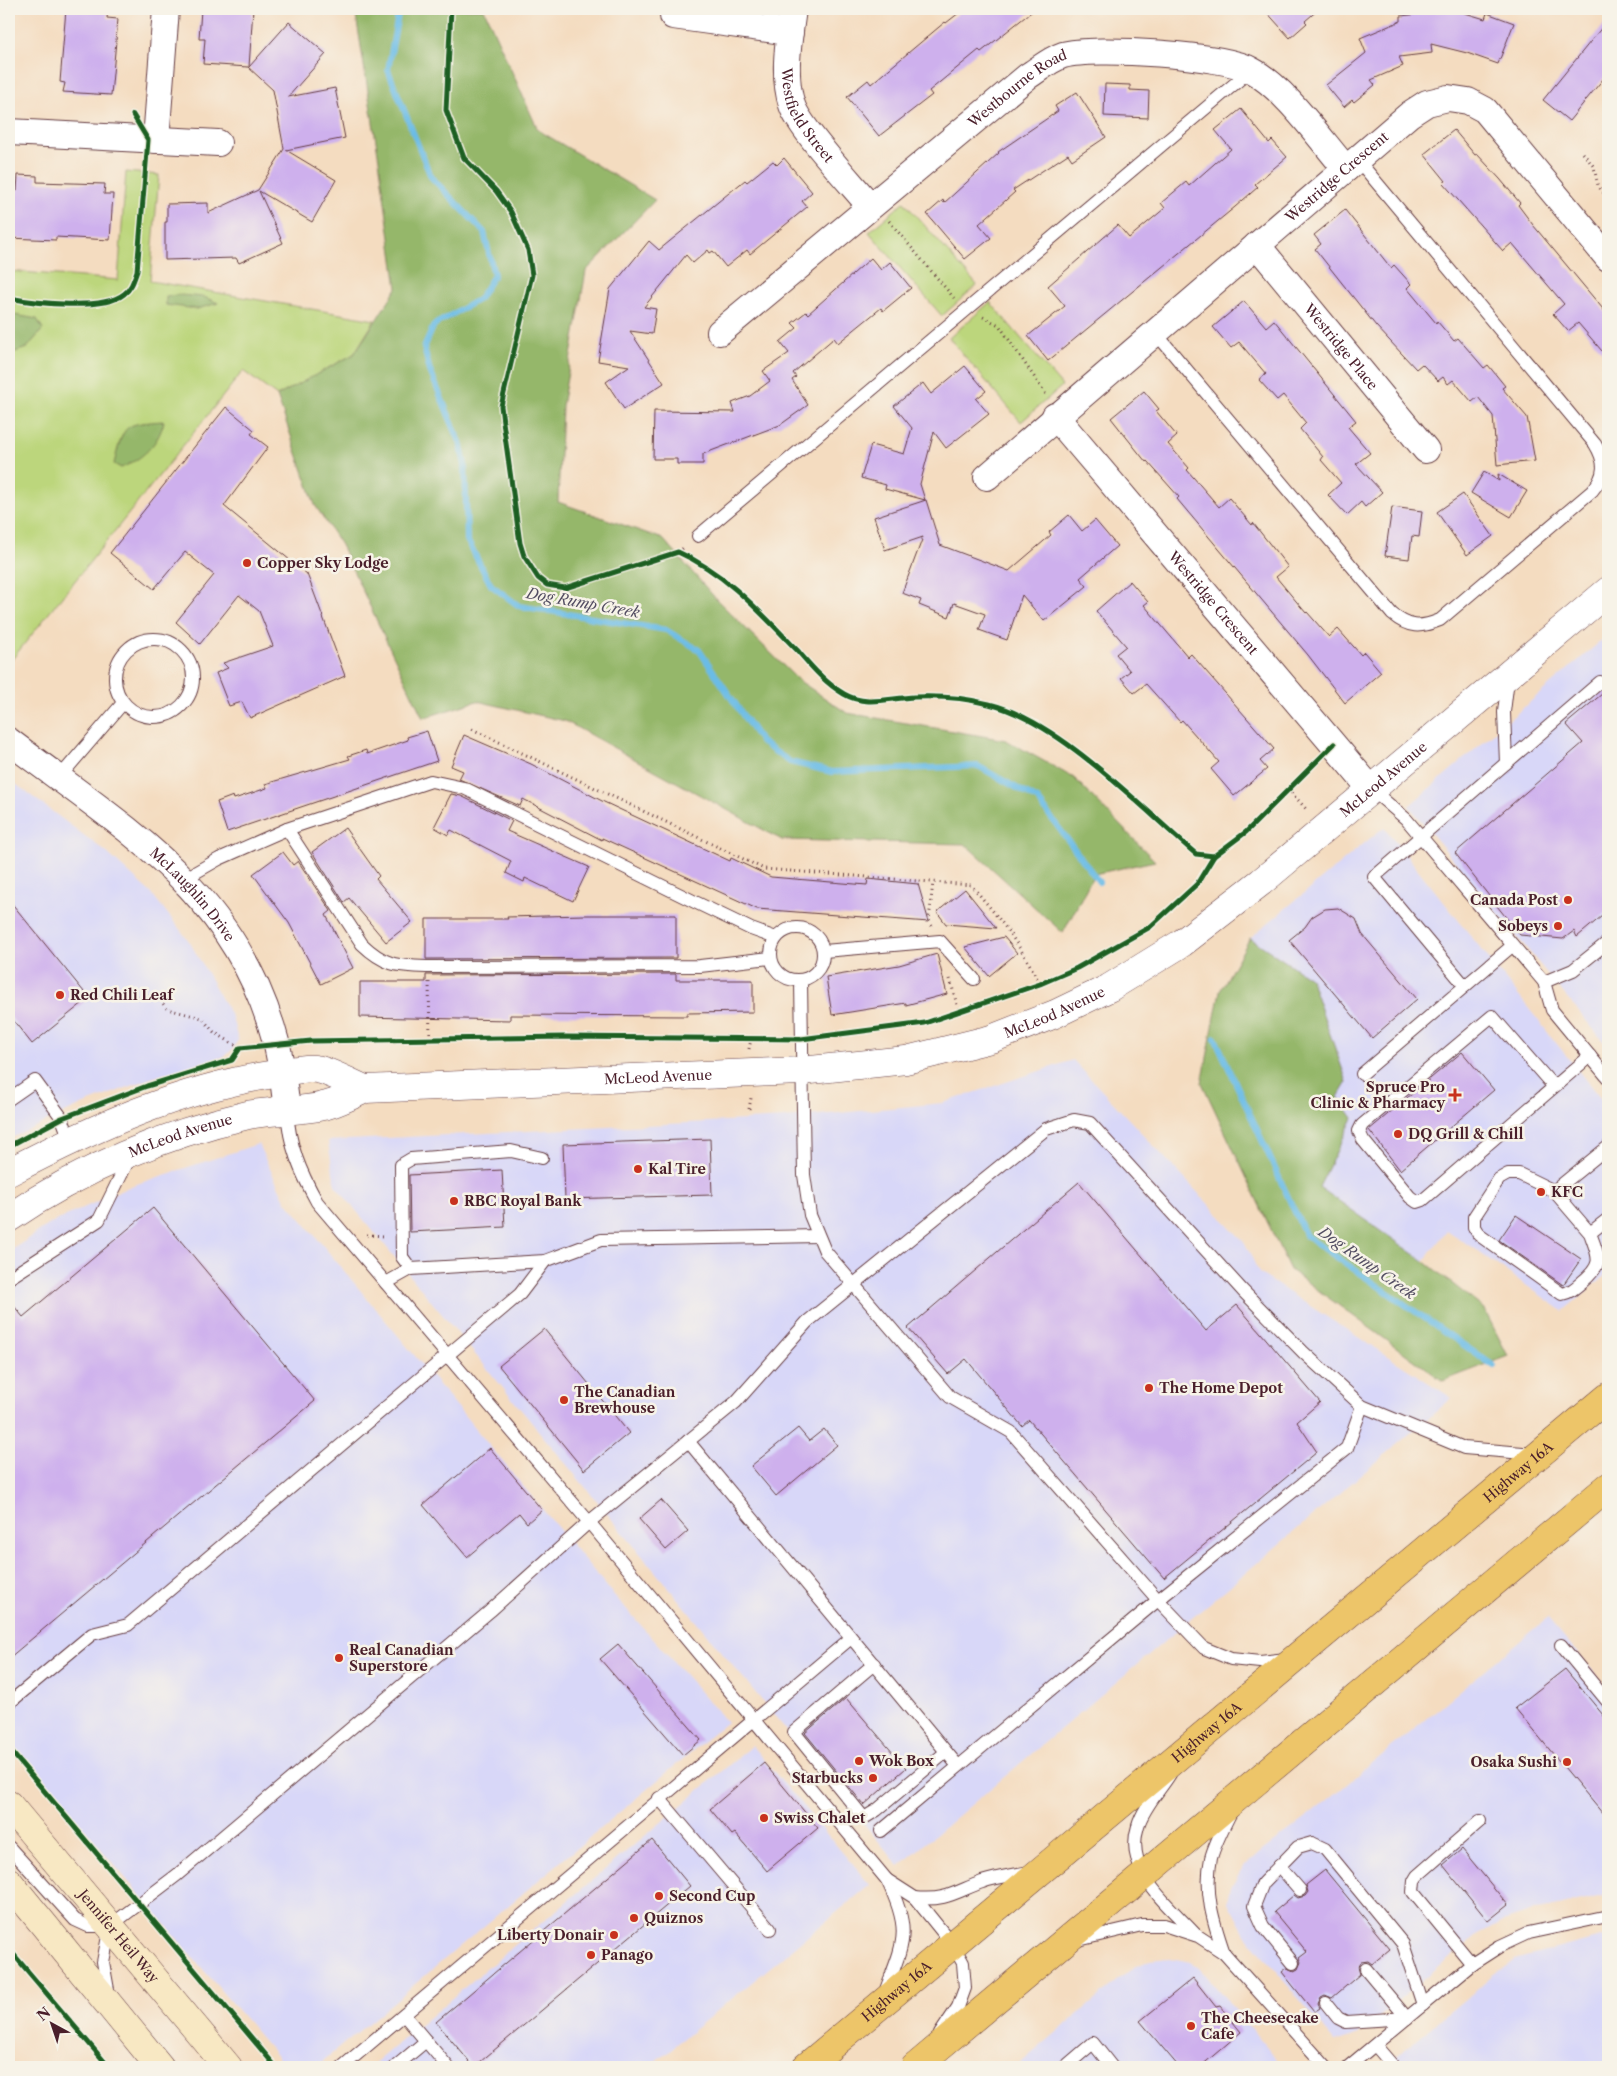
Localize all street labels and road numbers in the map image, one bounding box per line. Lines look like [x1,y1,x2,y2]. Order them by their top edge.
street label: Westbourne Road [964,45,1070,132]
street label: Westfield Street [778,66,838,166]
street label: Westridge Crescent [1281,128,1392,227]
street label: Westridge Place [1299,299,1382,394]
street label: Westridge Crescent [1164,547,1262,658]
street label: McLeod Avenue [1336,738,1431,821]
street label: McLaughlin Drive [146,844,239,945]
street label: McLeod Avenue [1001,982,1108,1042]
street label: McLeod Avenue [604,1066,713,1088]
street label: McLeod Avenue [126,1110,234,1161]
street label: Highway 16A [1479,1437,1557,1506]
street label: Highway 16A [1168,1698,1246,1767]
street label: Jennifer Heil Way [73,1884,163,1987]
street label: Highway 16A [858,1957,936,2026]

